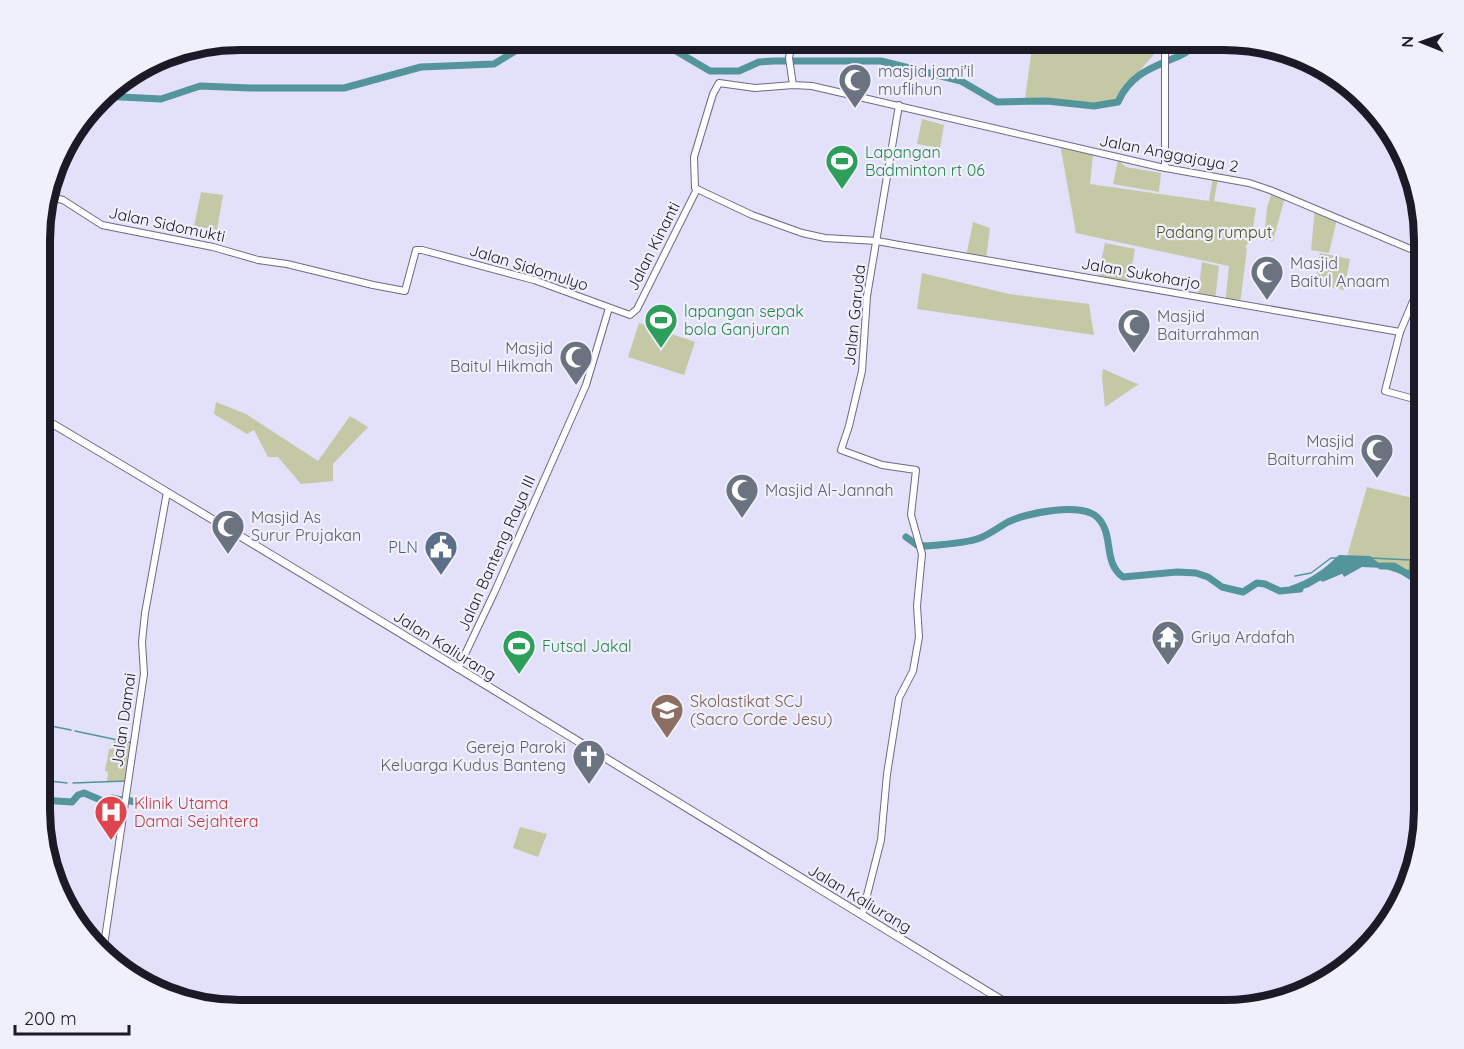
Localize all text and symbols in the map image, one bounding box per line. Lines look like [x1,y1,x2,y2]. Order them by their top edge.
north arrow [1392,12,1452,72]
text: N [1397,36,1417,48]
place label: masjid jami'il muflihun [878,61,974,99]
mosque icon: masjid jami'il muflihun [837,62,873,109]
street label: Jalan Anggajaya 2 [1098,130,1240,176]
place label: Lapangan Badminton rt 06 [865,142,985,180]
sports icon: Lapangan Badminton rt 06 [824,143,860,190]
street label: Jalan Kinanti [622,198,684,294]
street label: Jalan Sidomukti [107,202,227,246]
park label: Padang rumput [1156,222,1272,242]
street label: Jalan Sidomulyo [467,239,591,295]
street label: Jalan Sukoharjo [1080,253,1202,293]
place label: Masjid Baitul Anaam [1290,253,1390,291]
mosque icon: Masjid Baitul Anaam [1249,254,1285,301]
street label: Jalan Garuda [839,263,869,367]
place label: lapangan sepak bola Ganjuran [684,301,804,339]
sports icon: lapangan sepak bola Ganjuran [643,302,679,349]
place label: Masjid Baiturrahman [1157,306,1260,344]
mosque icon: Masjid Baiturrahman [1116,307,1152,354]
place label: Masjid Baitul Hikmah [450,338,553,376]
mosque icon: Masjid Baitul Hikmah [558,339,594,386]
place label: Masjid Baiturrahim [1267,431,1354,469]
mosque icon: Masjid Baiturrahim [1359,432,1395,479]
street label: Jalan Banteng Raya III [453,472,539,634]
mosque icon: Masjid Al-Jannah [724,472,760,519]
place label: Masjid Al-Jannah [765,480,894,500]
place label: Masjid As Surur Prujakan [251,507,361,545]
mosque icon: Masjid As Surur Prujakan [210,508,246,555]
public building icon: PLN [423,529,459,576]
place label: PLN [388,537,418,557]
street label: Jalan Kaliurang [390,605,500,685]
temple icon: Griya Ardafah [1150,619,1186,666]
place label: Griya Ardafah [1191,627,1295,647]
sports icon: Futsal Jakal [501,628,537,675]
place label: Futsal Jakal [542,636,632,656]
street label: Jalan Damai [107,672,139,768]
place label: Skolastikat SCJ (Sacro Corde Jesu) [690,691,833,729]
school or university icon: Skolastikat SCJ (Sacro Corde Jesu) [649,692,685,739]
place label: Gereja Paroki Keluarga Kudus Banteng [381,737,566,775]
church icon: Gereja Paroki Keluarga Kudus Banteng [571,738,607,785]
place label: Klinik Utama Damai Sejahtera [134,793,258,831]
hospital icon: Klinik Utama Damai Sejahtera [93,794,129,841]
street label: Jalan Kaliurang [805,859,915,937]
scale bar [15,998,129,1036]
text: 200 m [24,1007,77,1030]

